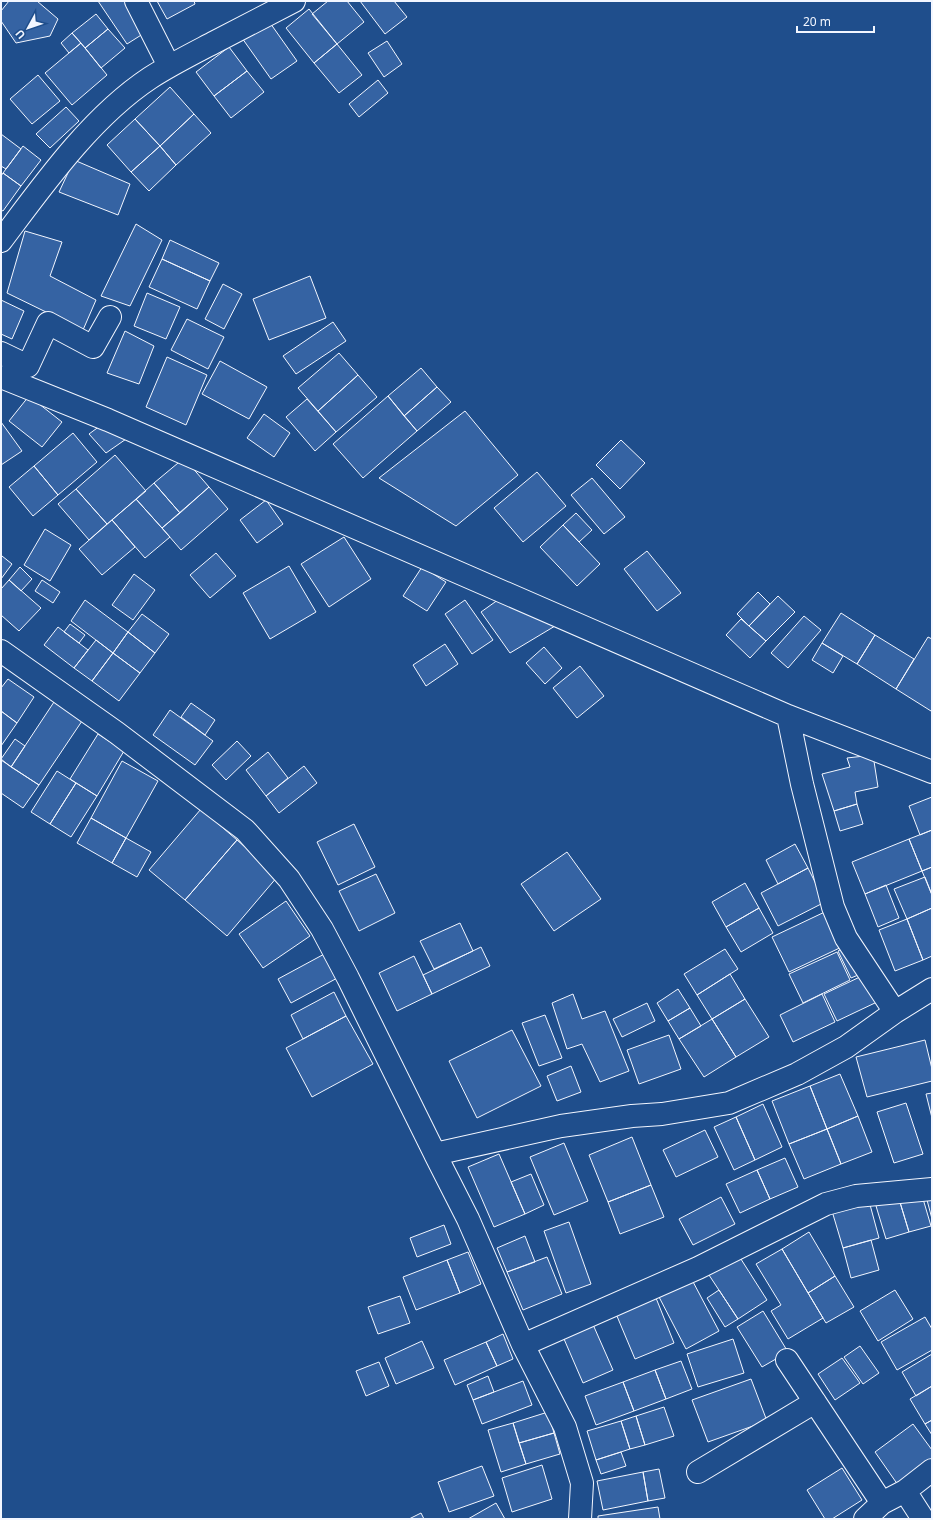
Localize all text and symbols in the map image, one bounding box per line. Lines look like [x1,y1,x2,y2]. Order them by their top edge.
north arrow [8,8,48,48]
scale bar [797,8,874,34]
text: 20 m [803,13,831,30]
text: U [12,27,28,43]

